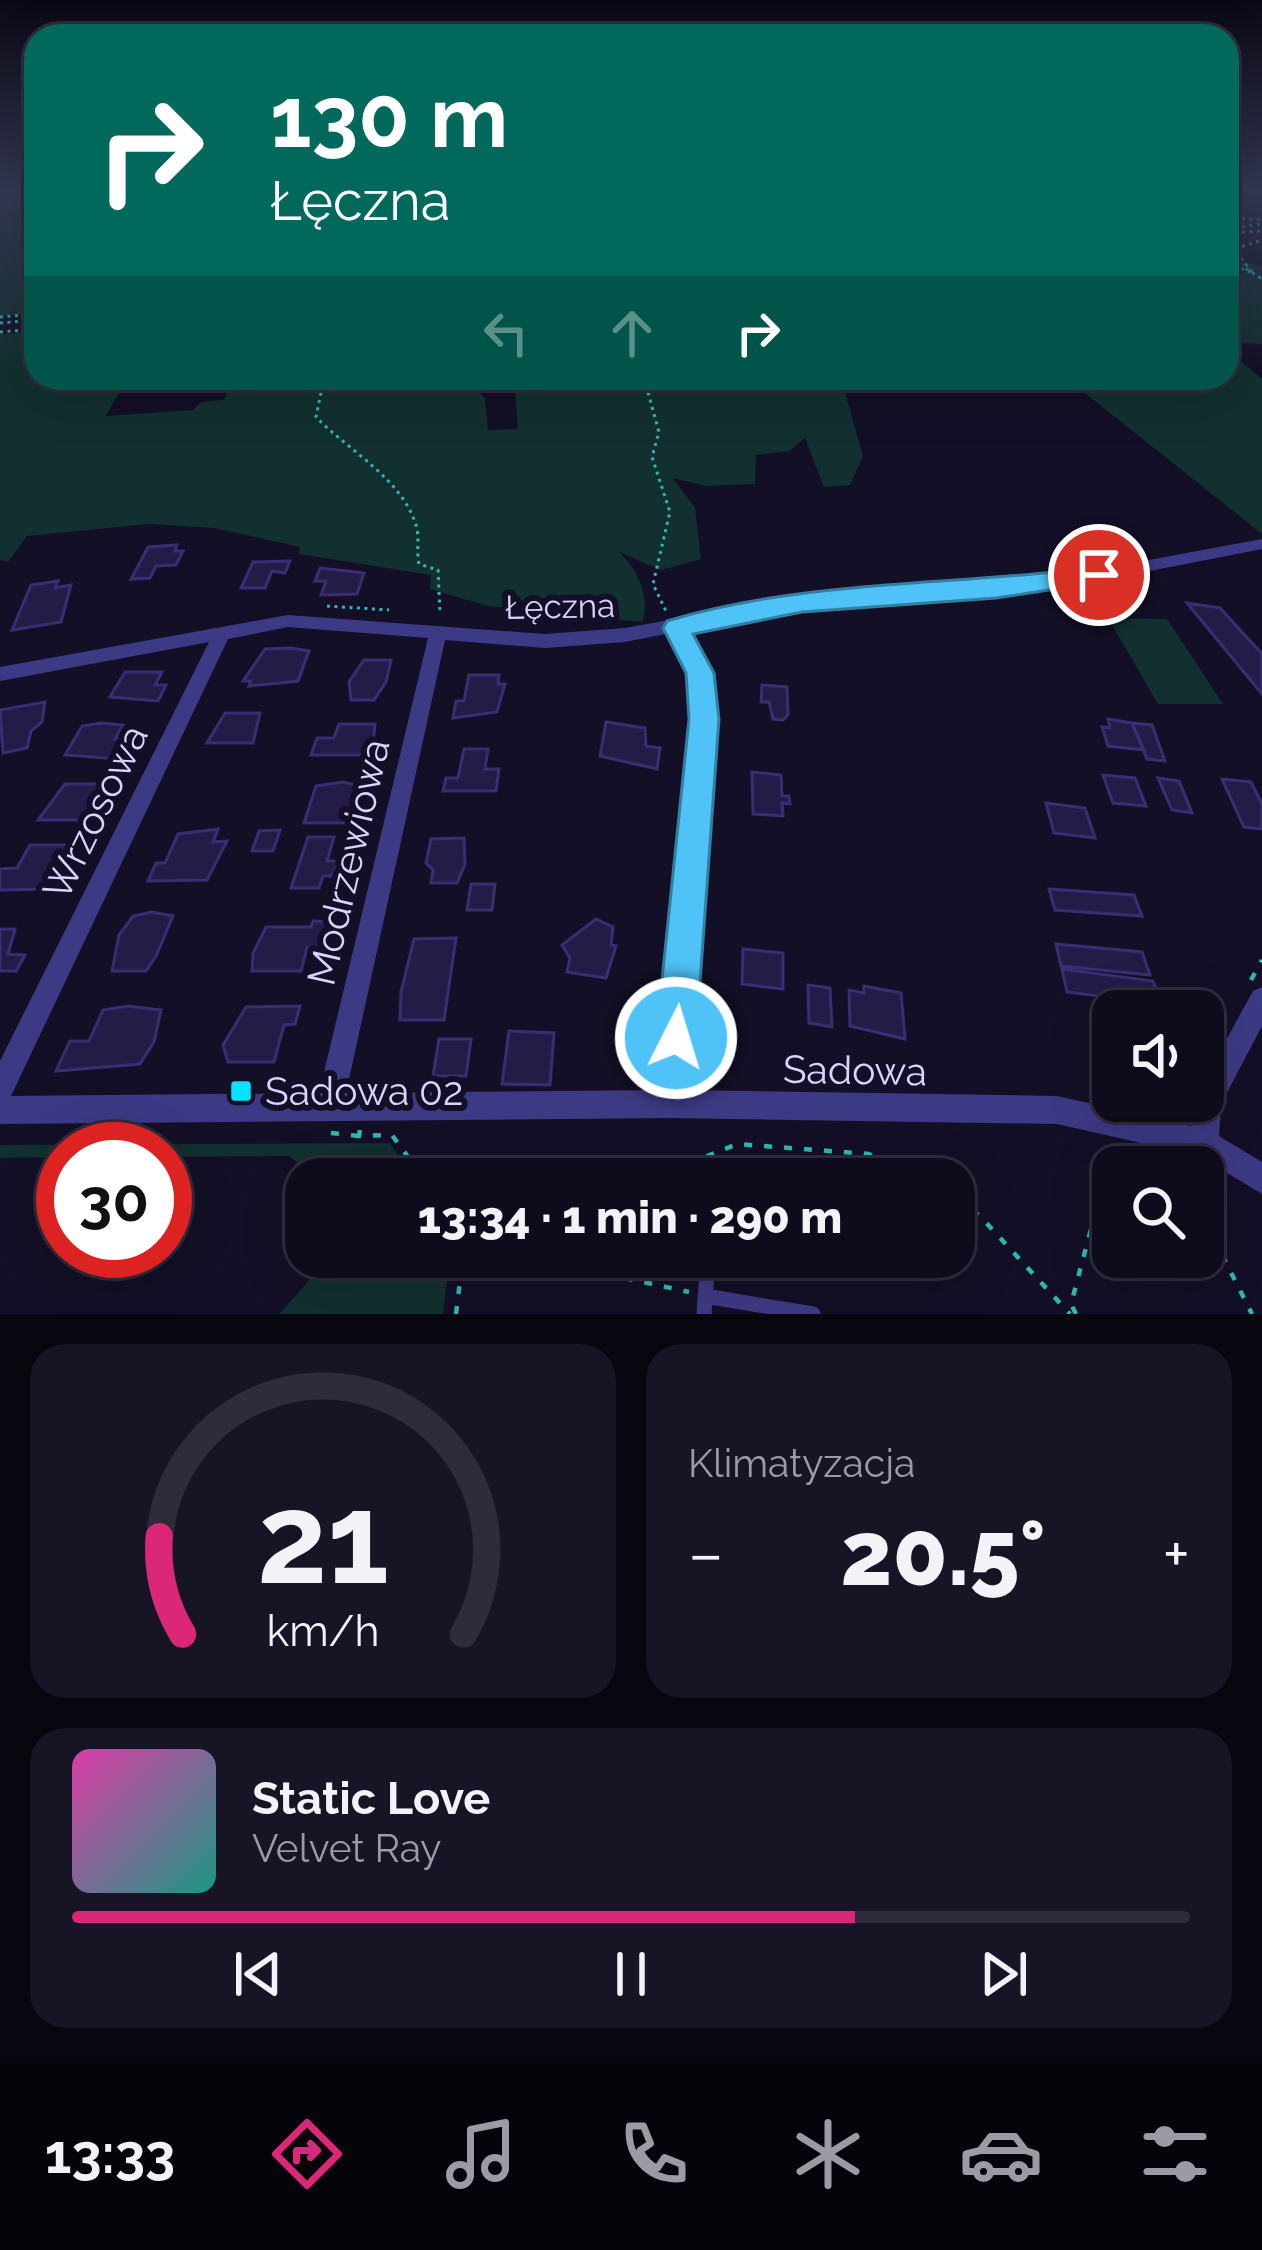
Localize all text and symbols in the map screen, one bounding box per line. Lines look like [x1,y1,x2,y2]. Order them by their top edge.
text: 130 m [270,68,508,167]
icon: right [72,72,228,228]
text: Łęczna [270,169,450,233]
icon: left [473,300,539,366]
icon: ahead [599,300,665,366]
icon: right [725,300,791,366]
pin [1048,524,1150,626]
icon: arrive [1066,542,1132,608]
street label: Łęczna [505,586,615,627]
street label: Wrzosowa [33,717,157,907]
street label: Modrzewiowa [297,734,399,990]
position arrow [613,975,739,1101]
map controls [1092,990,1224,1278]
button: sound [1092,990,1224,1122]
street label: Sadowa [783,1046,927,1094]
place label: Sadowa 02 [265,1068,463,1114]
marker: Sadowa 02 [228,1078,254,1104]
speed limit sign: 30 [36,1122,192,1278]
button: search [1092,1146,1224,1278]
text: 13:34 · 1 min · 290 m [418,1191,842,1244]
text: Klimatyzacja [688,1440,915,1486]
text: 21 [257,1466,389,1612]
text: 20.5° [840,1500,1046,1606]
text: − [688,1515,724,1592]
text: + [1163,1515,1190,1592]
text: km/h [266,1606,380,1656]
text: Static Love [252,1772,490,1825]
text: Velvet Ray [252,1825,441,1871]
icon: previous [225,1941,291,2007]
icon: pause [598,1941,664,2007]
icon: next [971,1941,1037,2007]
icon: directions [265,2112,349,2196]
icon: music [439,2112,523,2196]
icon: phone [612,2112,696,2196]
icon: climate [786,2112,870,2196]
icon: car [959,2112,1043,2196]
icon: filters [1133,2112,1217,2196]
text: 13:33 [45,2122,175,2186]

